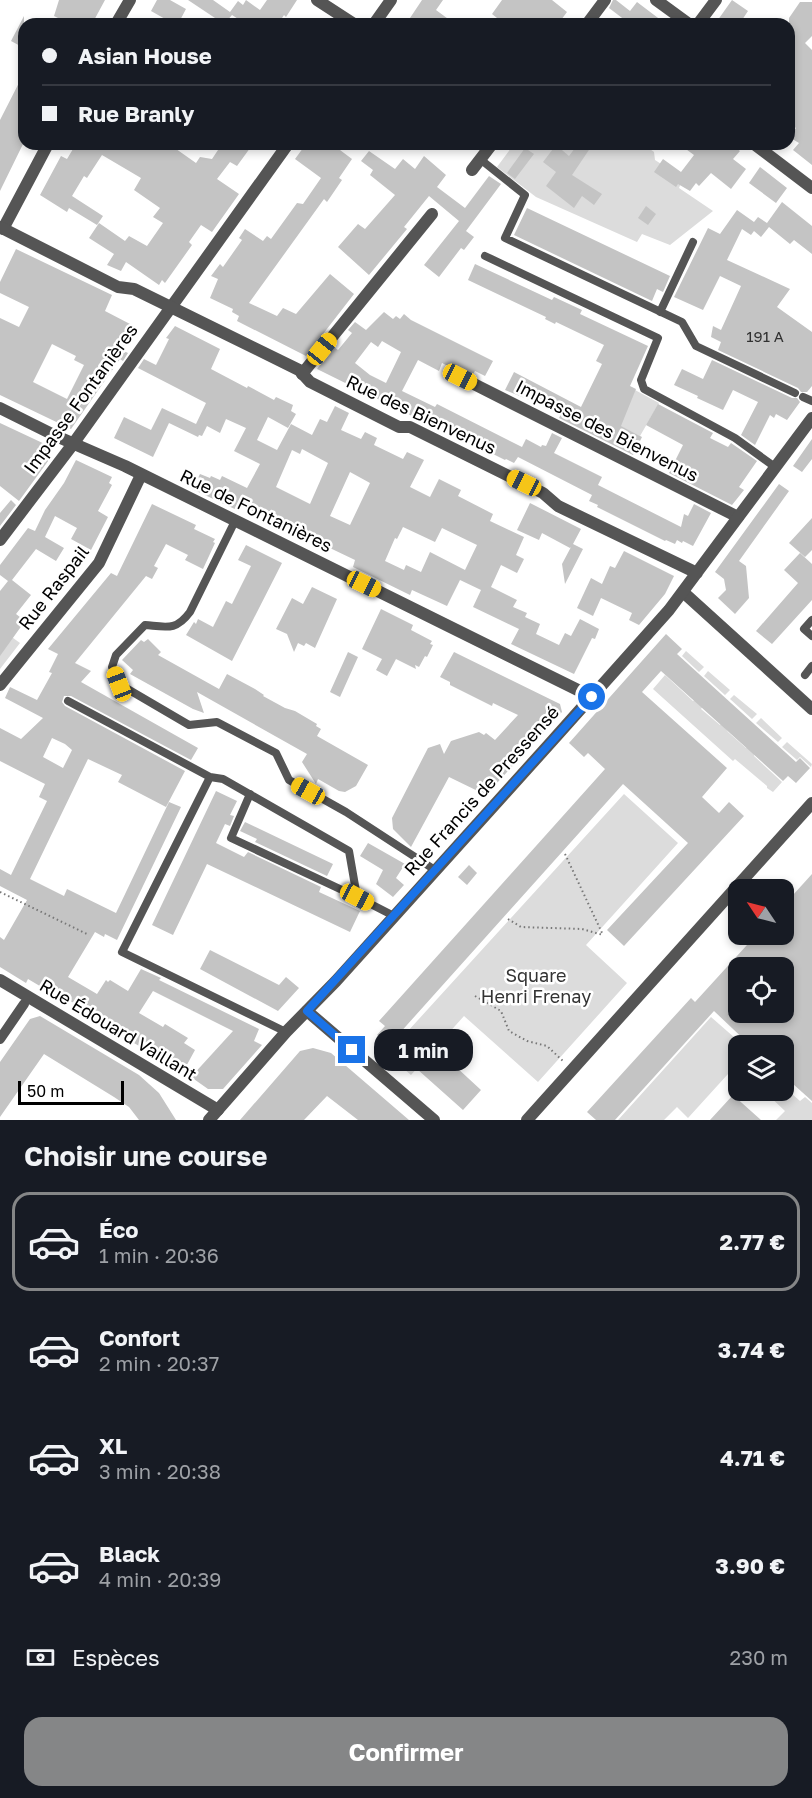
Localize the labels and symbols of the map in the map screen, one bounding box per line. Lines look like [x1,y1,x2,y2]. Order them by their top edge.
street label: Impasse Fontanières [19,319,142,478]
house number: 191 A [746,327,784,345]
car [304,329,340,369]
car [440,361,480,393]
street label: Rue des Bienvenus [343,370,500,458]
street label: Impasse des Bienvenus [512,374,702,486]
street label: Rue de Fontanières [177,464,336,556]
car [504,467,544,499]
street label: Rue Raspail [13,541,93,634]
car [344,568,384,600]
car [104,664,134,704]
route start [578,683,605,710]
street label: Rue Francis de Pressensé [399,701,563,880]
car [288,774,328,808]
north arrow [728,879,794,945]
car [337,881,377,913]
park label: Square Henri Frenay [481,964,591,1007]
street label: Rue Édouard Vaillant [36,973,201,1085]
callout: 1 min [373,1029,472,1071]
route end [338,1036,365,1063]
scale bar [18,1078,124,1106]

